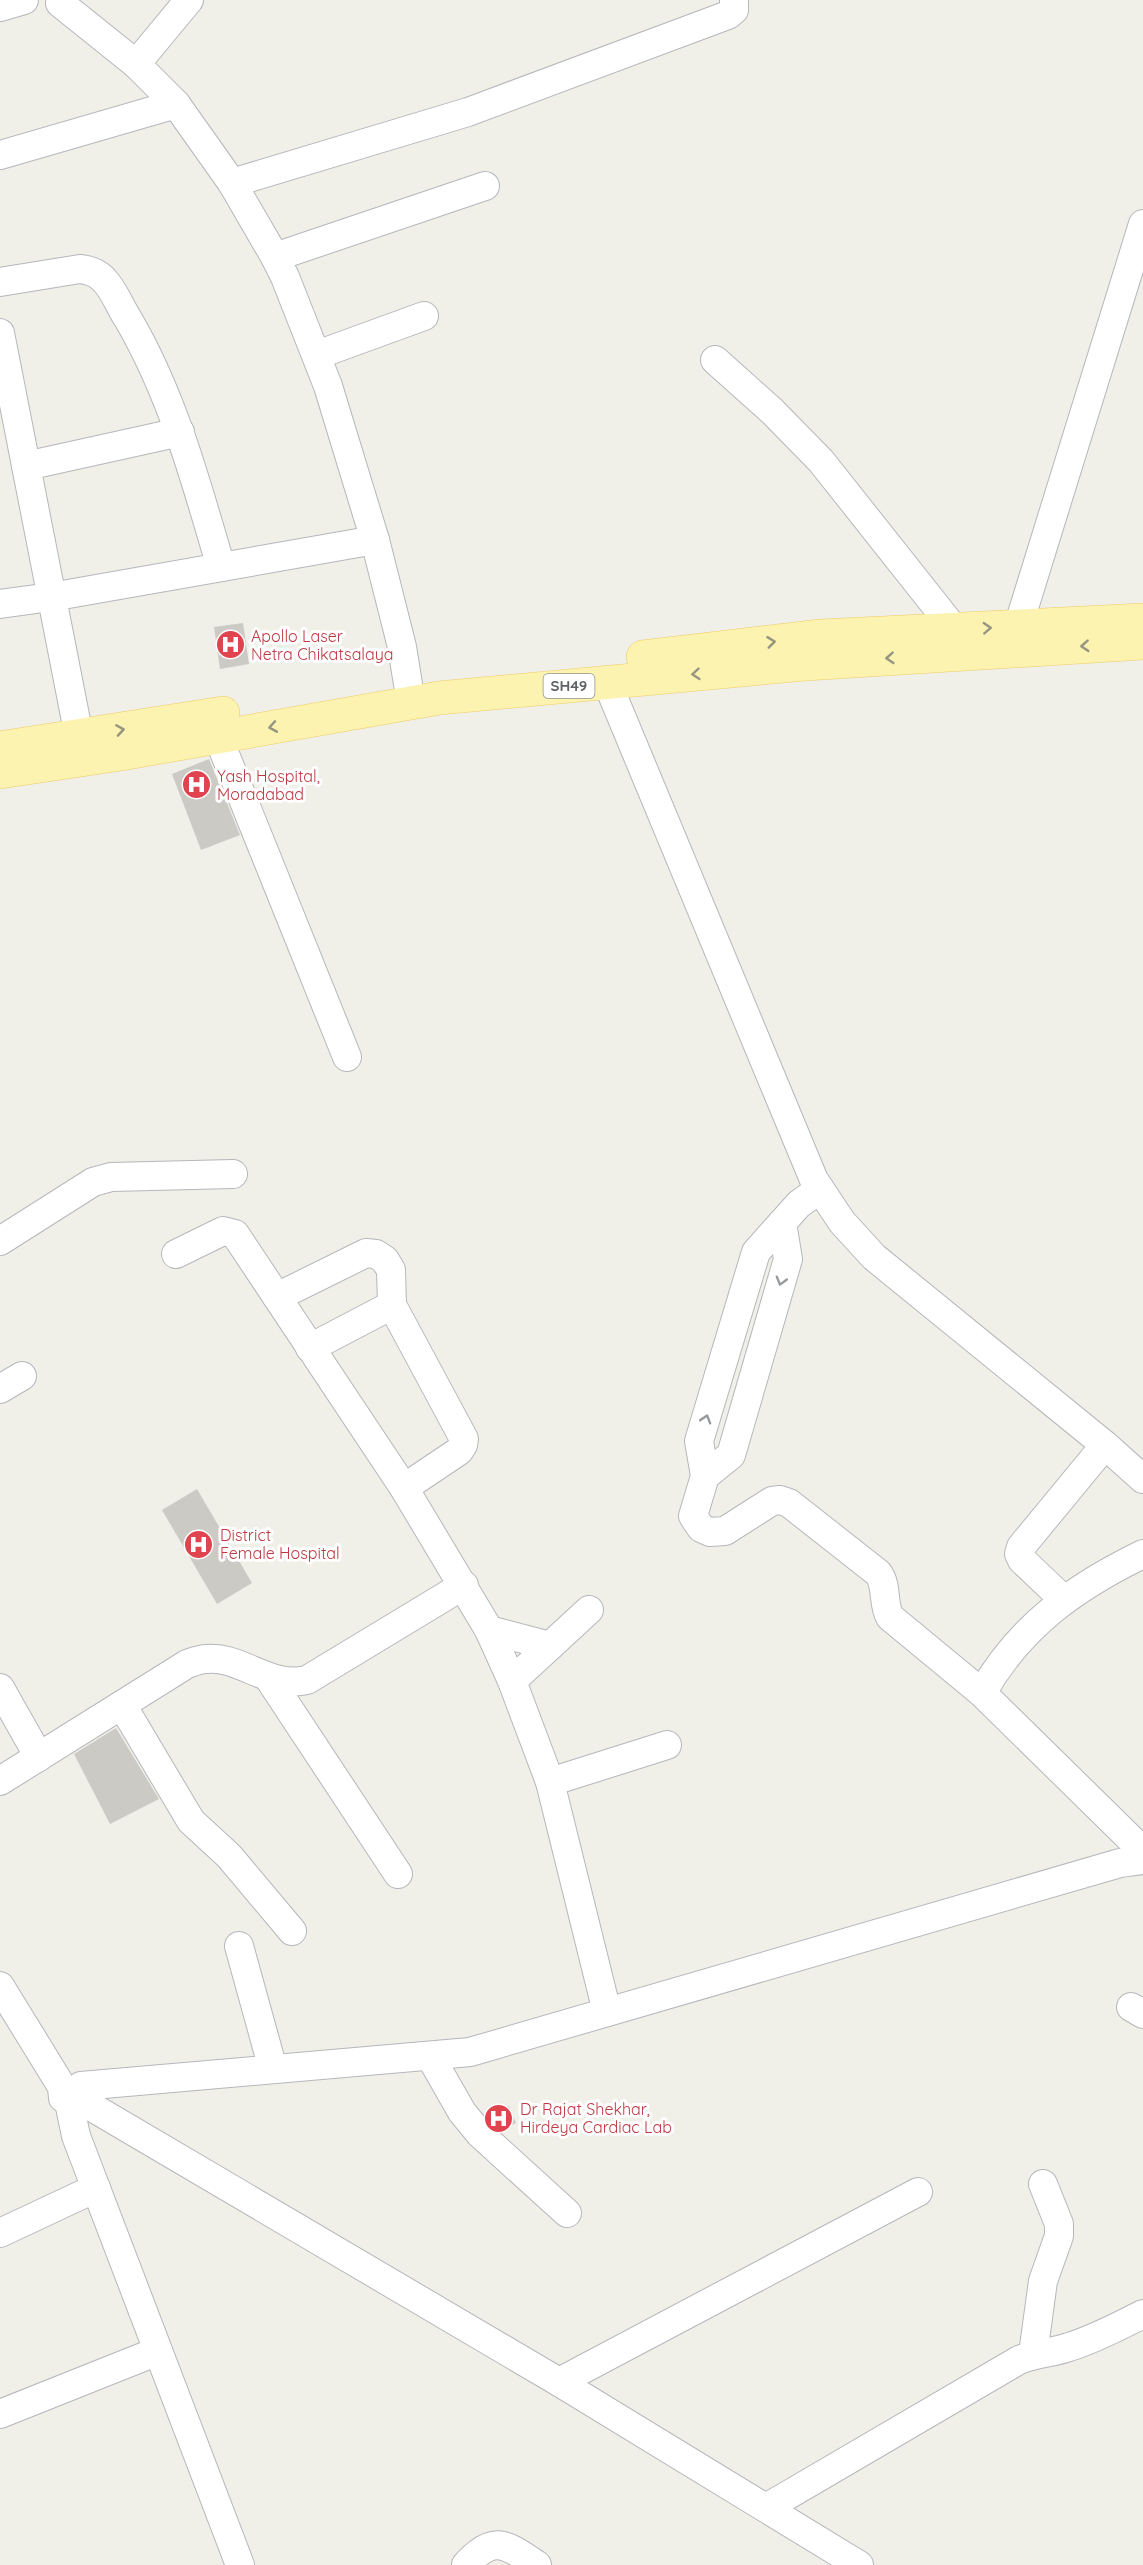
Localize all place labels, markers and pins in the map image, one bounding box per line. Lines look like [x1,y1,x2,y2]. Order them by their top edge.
place label: Apollo Laser Netra Chikatsalaya [251,626,394,664]
hospital icon: Apollo Laser Netra Chikatsalaya [214,629,246,661]
place label: Yash Hospital, Moradabad [217,766,320,804]
hospital icon: Yash Hospital, Moradabad [180,769,212,801]
place label: District Female Hospital [220,1525,340,1563]
hospital icon: District Female Hospital [183,1528,215,1560]
place label: Dr Rajat Shekhar, Hirdeya Cardiac Lab [520,2099,672,2137]
hospital icon: Dr Rajat Shekhar, Hirdeya Cardiac Lab [483,2102,515,2134]

